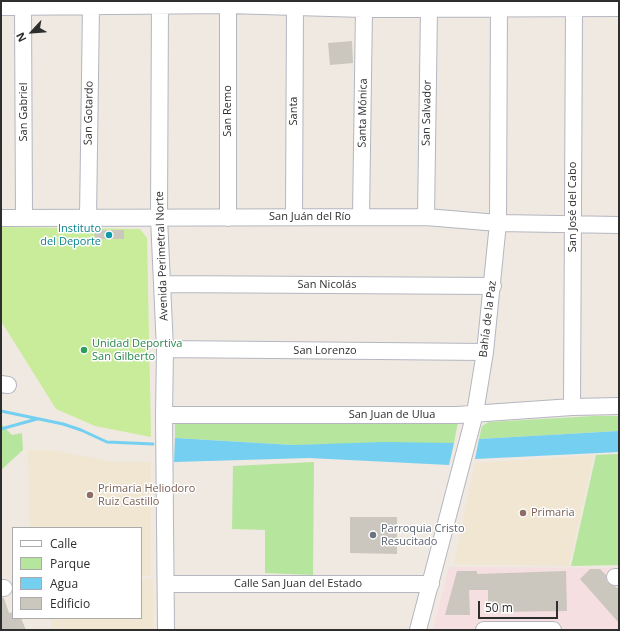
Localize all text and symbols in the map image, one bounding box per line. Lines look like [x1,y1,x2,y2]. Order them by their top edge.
north arrow [12,12,52,52]
text: N [12,30,29,45]
street label: Santa Mónica [356,78,370,148]
street label: San Salvador [420,80,434,146]
street label: San Gotardo [82,81,96,145]
street label: San Gabriel [17,83,31,141]
street label: San Remo [221,85,235,137]
street label: Santa [287,97,301,125]
street label: San José del Cabo [566,162,580,252]
street label: Avenida Perimetral Norte [153,191,171,321]
street label: San Juán del Río [269,210,351,224]
place label: Instituto del Deporte [40,222,101,248]
marker: Instituto del Deporte [104,230,114,240]
street label: San Nicolás [298,278,356,292]
street label: Bahía de la Paz [477,280,499,358]
place label: Unidad Deportiva San Gilberto [92,337,182,363]
street label: San Lorenzo [293,344,357,358]
marker: Unidad Deportiva San Gilberto [79,345,89,355]
street label: San Juan de Ulua [349,408,435,422]
place label: Primaria Heliodoro Ruiz Castillo [98,482,195,508]
marker: Primaria Heliodoro Ruiz Castillo [85,490,95,500]
place label: Primaria [531,506,575,520]
marker: Primaria [518,508,528,518]
place label: Parroquia Cristo Resucitado [381,522,465,548]
legend [12,527,142,619]
marker: Parroquia Cristo Resucitado [368,530,378,540]
text: Calle [50,535,77,552]
text: Parque [50,555,90,572]
text: Agua [50,575,78,592]
street label: Calle San Juan del Estado [234,577,362,591]
scale bar [480,593,560,619]
text: Edificio [50,595,90,612]
text: 50 m [485,599,513,616]

